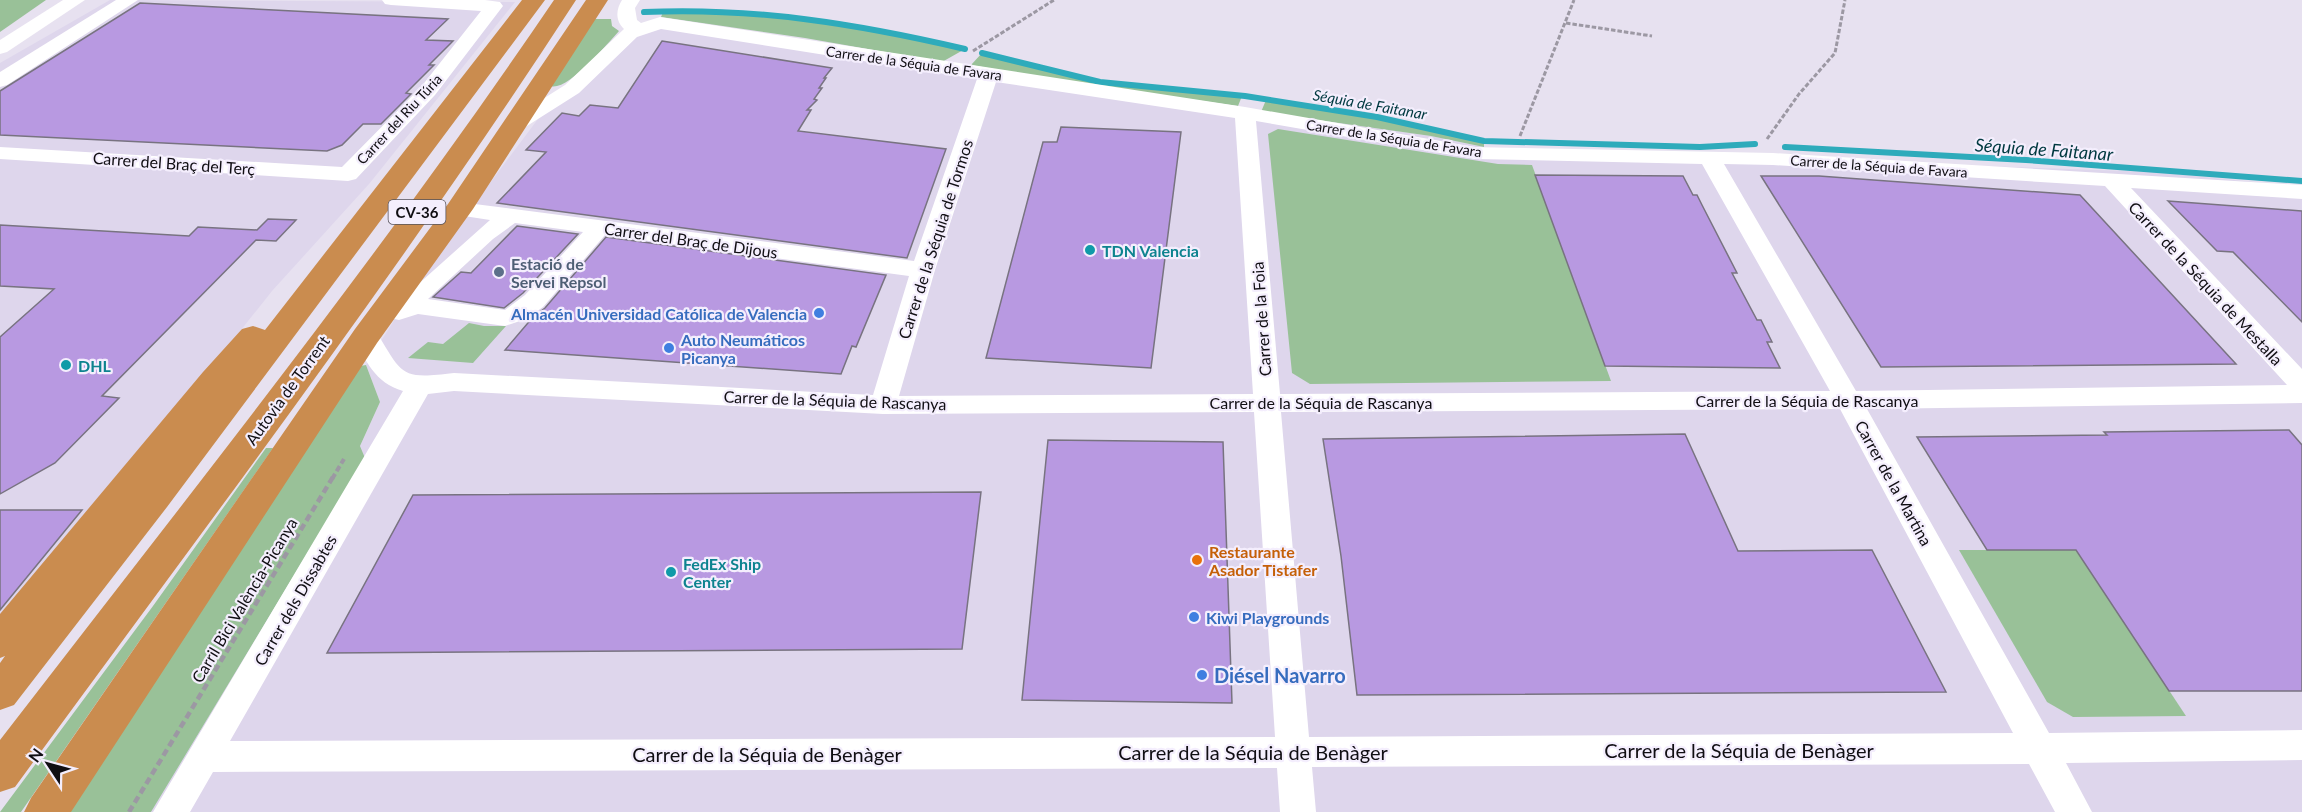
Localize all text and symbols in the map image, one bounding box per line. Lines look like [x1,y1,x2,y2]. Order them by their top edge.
street label: Carrer de la Séquia de Favara [825,42,1003,84]
street label: Carrer del Riu Túria [353,70,445,168]
water label: Séquia de Faitanar [1312,85,1429,123]
street label: Carrer de la Séquia de Favara [1305,116,1483,160]
water label: Séquia de Faitanar [1974,133,2115,165]
street label: Carrer de la Séquia de Tormos [894,137,976,341]
street label: Carrer del Braç del Terç [92,148,256,178]
street label: Carrer de la Séquia de Favara [1790,151,1968,181]
street label: Carrer de la Séquia de Mestalla [2125,197,2287,369]
road number: CV-36 [388,200,446,224]
street label: Carrer del Braç de Dijous [603,218,779,262]
place label: TDN Valencia [1102,241,1199,260]
marker: TDN Valencia [1083,243,1097,257]
place label: Estació de Servei Repsol [511,254,607,291]
street label: Carrer de la Foia [1248,261,1274,377]
marker: Estació de Servei Repsol [492,265,506,279]
place label: Almacén Universidad Católica de Valencia [510,304,807,323]
marker: Almacén Universidad Católica de Valencia [812,306,826,320]
place label: Auto Neumáticos Picanya [680,330,805,367]
street label: Autovia de Torrent [241,332,333,448]
marker: Auto Neumáticos Picanya [662,341,676,355]
place label: DHL [78,356,111,375]
marker: DHL [59,358,73,372]
street label: Carrer de la Séquia de Rascanya [723,387,947,413]
street label: Carrer de la Séquia de Rascanya [1696,391,1918,410]
street label: Carrer de la Séquia de Rascanya [1210,393,1432,412]
street label: Carrer de la Martina [1852,417,1936,549]
street label: Carril Bici València-Picanya [187,514,301,686]
street label: Carrer dels Dissabtes [250,531,340,669]
place label: Restaurante Asador Tistafer [1208,542,1317,579]
marker: Restaurante Asador Tistafer [1190,553,1204,567]
place label: FedEx Ship Center [683,554,761,591]
marker: FedEx Ship Center [664,565,678,579]
place label: Kiwi Playgrounds [1206,608,1329,627]
marker: Kiwi Playgrounds [1187,610,1201,624]
place label: Diésel Navarro [1214,663,1346,687]
marker: Diésel Navarro [1195,668,1209,682]
north arrow [18,734,78,794]
street label: Carrer de la Séquia de Benàger [1604,738,1875,762]
street label: Carrer de la Séquia de Benàger [1118,740,1389,764]
street label: Carrer de la Séquia de Benàger [632,742,903,766]
text: N [24,744,47,765]

